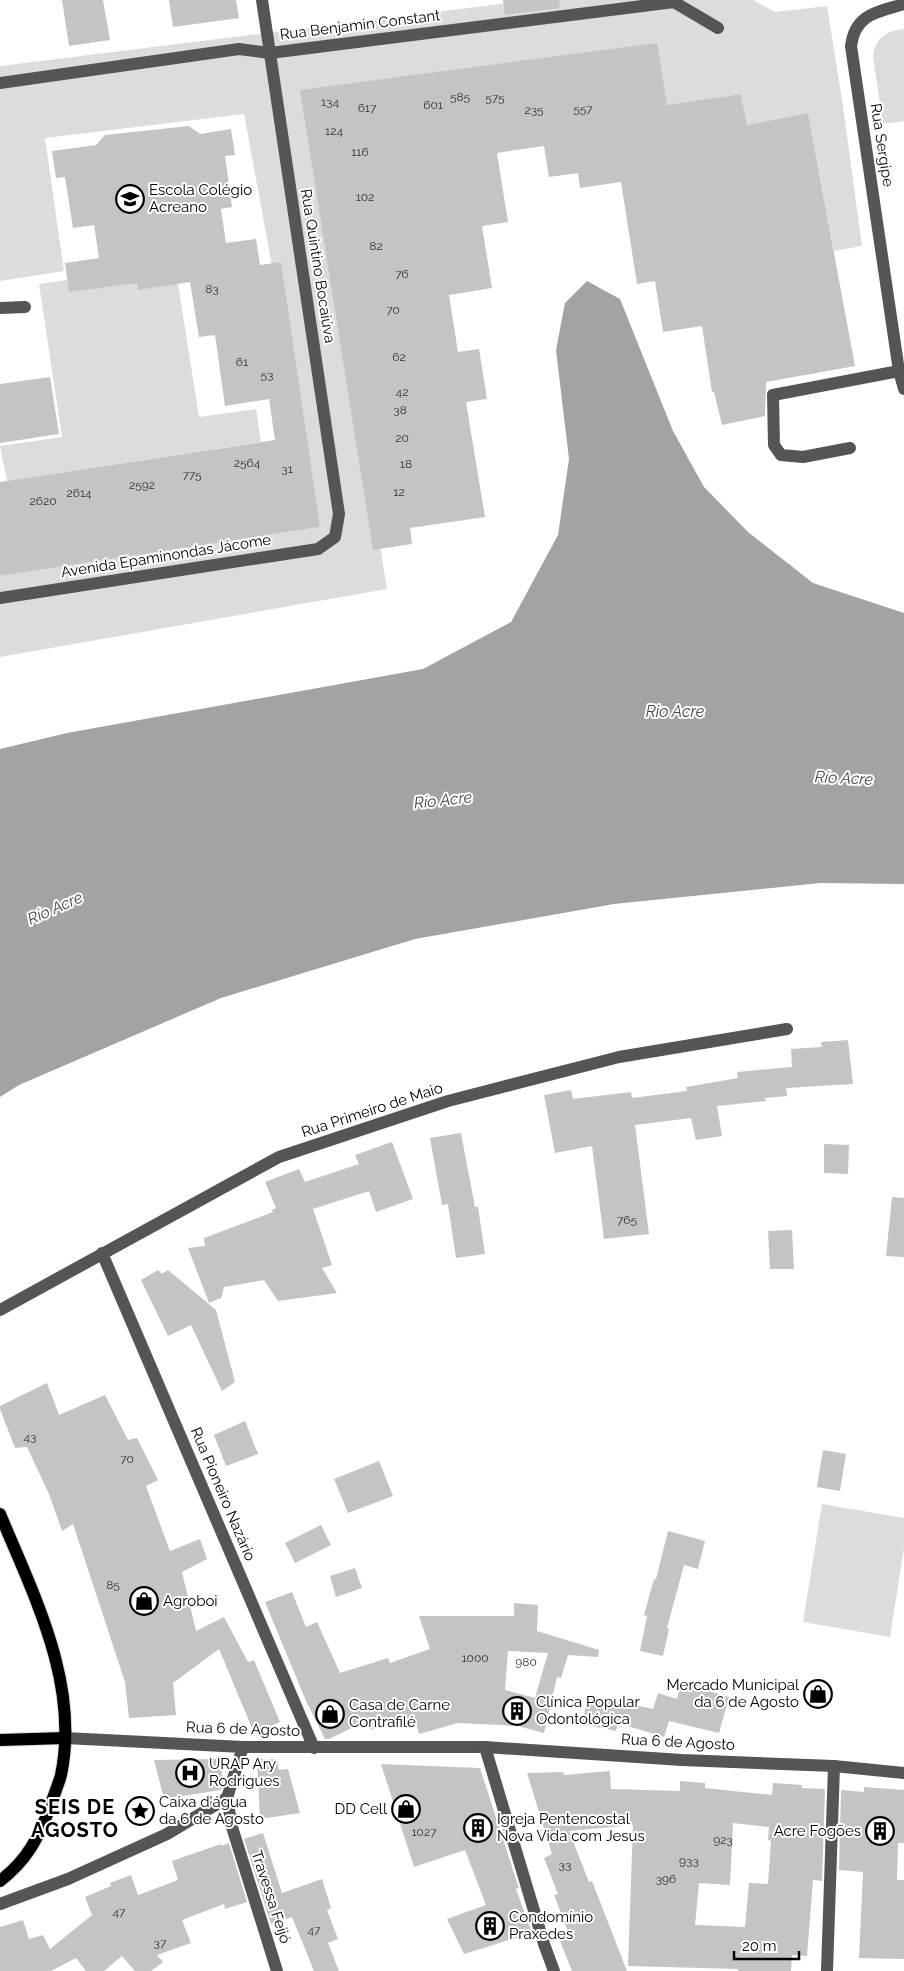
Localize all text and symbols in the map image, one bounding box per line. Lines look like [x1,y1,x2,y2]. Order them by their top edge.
street label: Rua Benjamin Constant [279,6,441,44]
house number: 585 [450,90,471,104]
house number: 575 [485,91,505,105]
house number: 134 [321,95,339,109]
house number: 601 [423,98,443,112]
house number: 617 [358,101,377,115]
house number: 557 [573,102,593,116]
street label: Rua Sergipe [867,102,898,188]
house number: 235 [524,103,544,117]
house number: 124 [325,124,343,138]
house number: 116 [351,145,369,159]
place label: Escola Colégio Acreano [149,181,252,216]
school or university icon: Escola Colégio Acreano [115,184,145,214]
street label: Rua Quintino Bocaiúva [297,188,339,344]
house number: 102 [356,190,374,204]
house number: 82 [369,239,383,253]
house number: 76 [395,267,409,281]
house number: 83 [205,282,219,296]
house number: 70 [386,303,400,317]
house number: 62 [392,350,406,364]
house number: 61 [236,355,248,369]
house number: 53 [261,368,273,382]
house number: 42 [396,385,408,399]
house number: 38 [393,403,407,417]
house number: 20 [395,431,409,445]
house number: 2564 [234,456,261,470]
house number: 18 [400,457,412,471]
house number: 31 [281,462,293,476]
house number: 775 [182,468,202,482]
house number: 2592 [129,478,155,492]
house number: 12 [393,485,405,499]
house number: 2614 [66,486,92,500]
house number: 2620 [29,494,57,508]
street label: Avenida Epaminondas Jácome [60,530,273,582]
water label: Rio Acre [646,702,705,721]
water label: Río Acre [814,767,874,789]
water label: Río Acre [413,787,473,813]
water label: Río Acre [24,887,86,929]
street label: Rua Primeiro de Maio [299,1079,445,1141]
house number: 765 [617,1213,638,1227]
street label: Rua Pioneiro Nazário [187,1424,259,1564]
house number: 43 [24,1430,36,1444]
house number: 70 [120,1452,134,1466]
house number: 85 [106,1578,120,1592]
shop icon: Agroboi [129,1586,159,1616]
place label: Agroboi [163,1592,218,1610]
house number: 1000 [461,1651,489,1665]
house number: 980 [515,1655,537,1669]
place label: Mercado Municipal da 6 de Agosto [667,1676,800,1711]
shop icon: Mercado Municipal da 6 de Agosto [803,1679,833,1709]
place label: Clínica Popular Odontológica [536,1693,640,1728]
place label: Casa de Carne Contrafilé [349,1696,450,1731]
building icon: Clínica Popular Odontológica [502,1696,532,1726]
shop icon: Casa de Carne Contrafilé [315,1699,345,1729]
street label: Rua 6 de Agosto [186,1718,300,1740]
street label: Rua 6 de Agosto [621,1730,736,1754]
place label: URAP Ary Rodrigues [209,1755,280,1790]
hospital icon: URAP Ary Rodrigues [175,1758,205,1788]
place label: Caixa d'água da 6 de Agosto [159,1793,264,1828]
shop icon: DD Cell [391,1794,421,1824]
district label: SEIS DE AGOSTO [31,1795,119,1842]
place icon: Caixa d'água da 6 de Agosto [125,1796,155,1826]
place label: DD Cell [334,1800,388,1818]
place label: Igreja Pentencostal Nova Vida com Jesus [497,1810,645,1845]
building icon: Igreja Pentencostal Nova Vida com Jesus [463,1813,493,1843]
building icon: Acre Fogões [865,1816,895,1846]
place label: Acre Fogões [774,1822,861,1840]
house number: 1027 [411,1825,437,1839]
house number: 923 [713,1833,733,1847]
street label: Travessa Feijó [247,1848,295,1946]
house number: 933 [679,1854,699,1868]
house number: 33 [559,1858,571,1872]
house number: 396 [656,1872,676,1886]
house number: 47 [113,1905,126,1919]
place label: Condomínio Praxedes [509,1908,593,1943]
building icon: Condomínio Praxedes [475,1911,505,1941]
house number: 47 [308,1923,321,1937]
scale bar [734,1928,799,1960]
house number: 37 [154,1936,167,1950]
text: 20 m [742,1937,777,1955]

